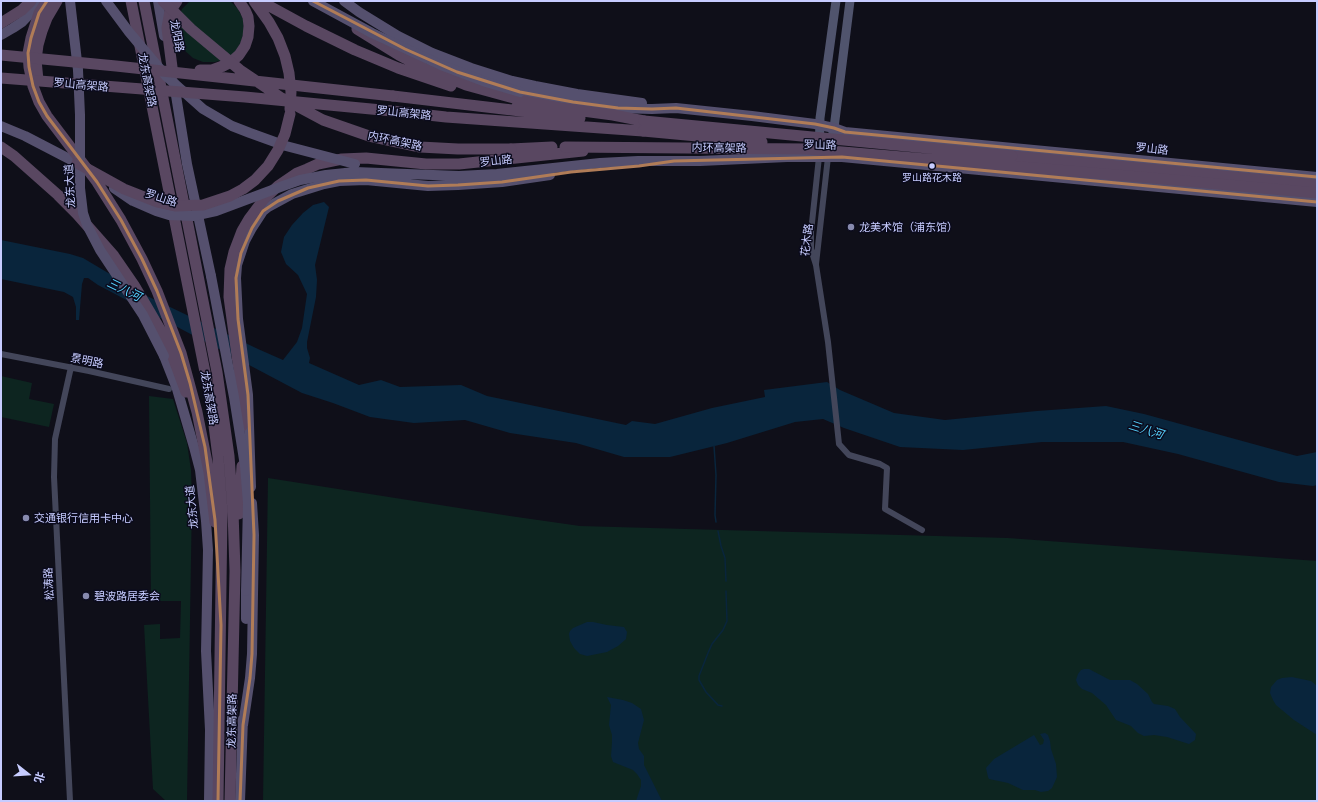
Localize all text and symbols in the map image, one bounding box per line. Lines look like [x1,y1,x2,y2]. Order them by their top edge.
street label: 龙阳路 [167,19,187,53]
street label: 龙东高架路 [135,52,159,108]
street label: 罗山高架路 [53,76,109,94]
street label: 罗山高架路 [376,104,432,122]
street label: 内环高架路 [367,129,423,153]
street label: 罗山路 [803,138,837,152]
street label: 内环高架路 [691,141,747,155]
street label: 罗山路 [1135,141,1169,157]
street label: 罗山路 [479,153,513,169]
marker: 罗山路花木路 [927,161,937,171]
street label: 龙东大道 [62,164,78,208]
place label: 罗山路花木路 [902,172,962,184]
street label: 罗山路 [143,187,179,209]
place label: 龙美术馆（浦东馆） [859,220,958,234]
marker: 龙美术馆（浦东馆） [846,222,856,232]
street label: 花木路 [798,223,816,257]
water label: 三八河 [105,276,143,304]
street label: 景明路 [69,351,105,371]
street label: 龙东高架路 [198,370,220,426]
water label: 三八河 [1127,418,1165,442]
street label: 龙东大道 [183,484,201,530]
place label: 交通银行信用卡中心 [34,511,133,525]
marker: 交通银行信用卡中心 [21,513,31,523]
street label: 松涛路 [42,567,56,601]
place label: 碧波路居委会 [94,589,160,603]
marker: 碧波路居委会 [81,591,91,601]
street label: 龙东高架路 [225,693,239,749]
north arrow [8,754,48,794]
text: 北 [32,770,48,785]

